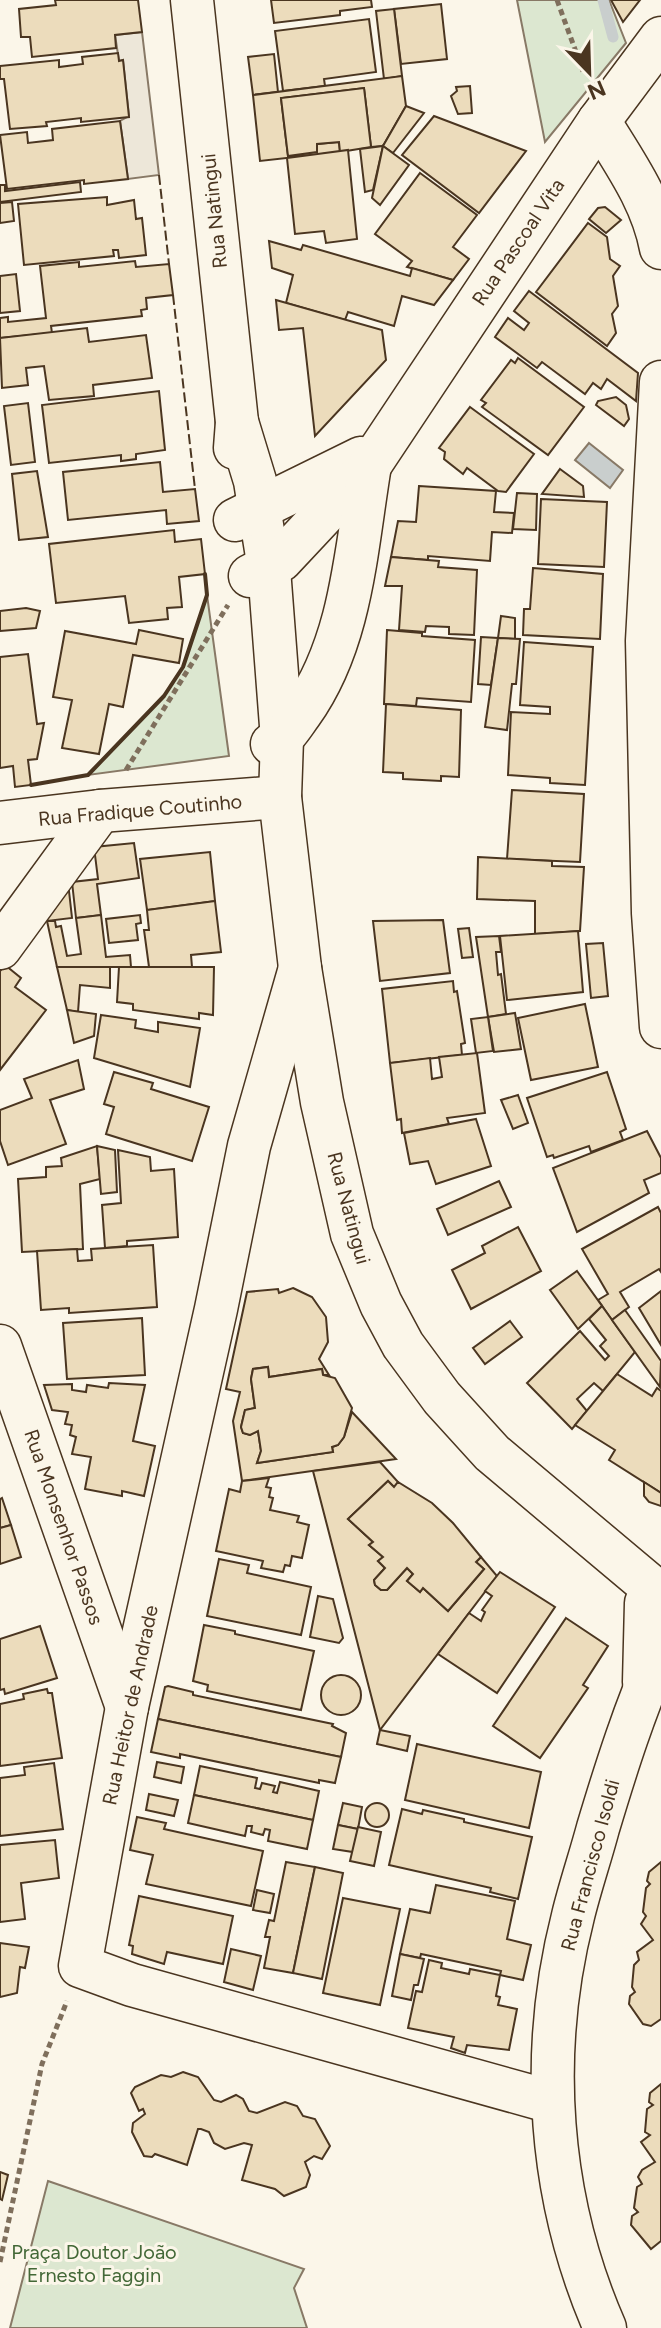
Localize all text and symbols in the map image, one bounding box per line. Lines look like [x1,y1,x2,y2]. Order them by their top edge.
north arrow [549,32,629,112]
text: N [584,74,610,106]
street label: Rua Natingui [196,152,232,270]
street label: Rua Pascoal Vita [467,174,569,310]
street label: Rua Fradique Coutinho [37,789,243,831]
street label: Rua Natingui [322,1149,376,1267]
street label: Rua Monsenhor Passos [19,1426,109,1628]
street label: Rua Heitor de Andrade [97,1603,163,1807]
street label: Rua Francisco Isoldi [556,1776,624,1954]
park label: Praça Doutor João Ernesto Faggin [11,2240,177,2287]

